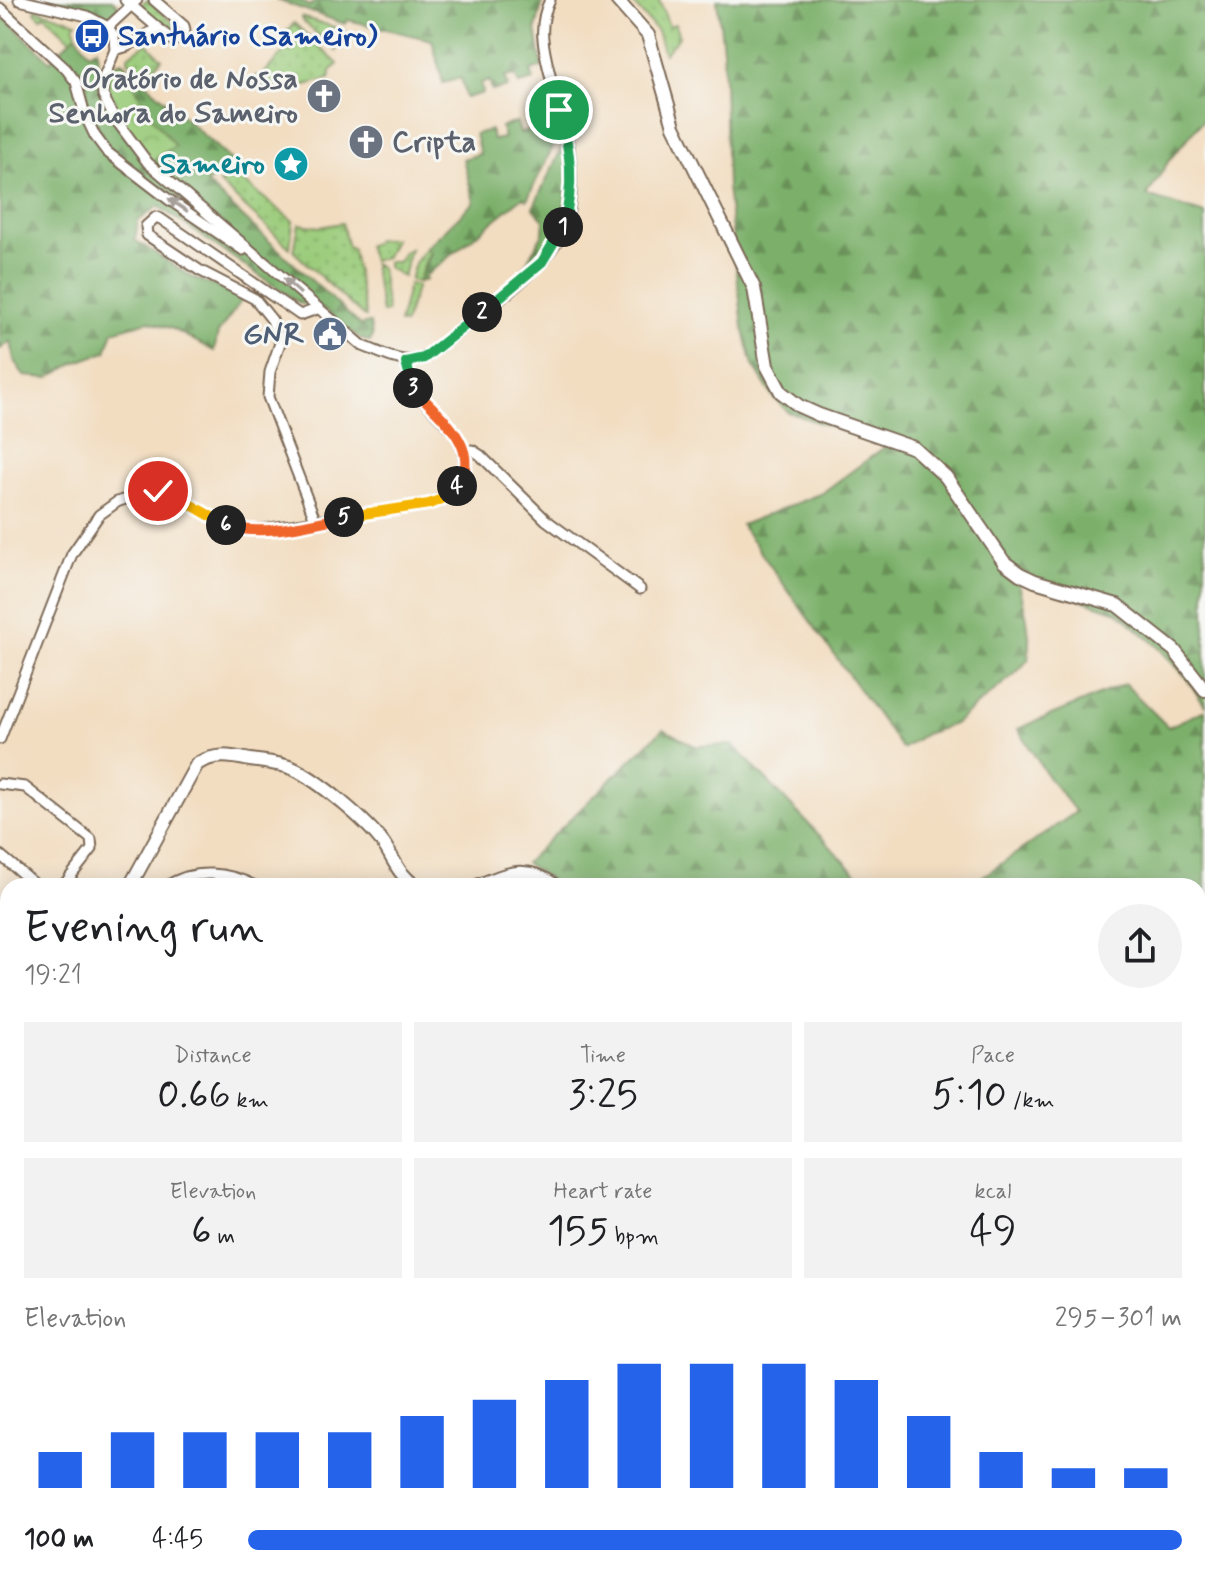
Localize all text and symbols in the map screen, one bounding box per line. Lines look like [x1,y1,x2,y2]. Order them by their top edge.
bus stop icon: Santuário (Sameiro) [73,17,111,55]
place label: Santuário (Sameiro) [118,17,378,56]
place label: Oratório de Nossa Senhora do Sameiro [48,60,298,133]
pin [525,76,593,144]
church icon: Oratório de Nossa Senhora do Sameiro [305,77,343,115]
icon: arrive [537,88,581,132]
church icon: Cripta [347,123,385,161]
place label: Cripta [392,123,476,162]
place label: Sameiro [160,145,265,184]
place icon: Sameiro [272,145,310,183]
one-way arrow [167,198,188,213]
pin: 1 [543,207,583,247]
text: 1 [558,213,568,241]
one-way arrow [283,277,302,295]
pin: 2 [462,292,502,332]
text: 2 [477,298,487,326]
place label: GNR [243,315,304,354]
public building icon: GNR [311,315,349,353]
pin: 3 [393,368,433,408]
text: 3 [408,374,418,402]
pin [124,457,192,525]
pin: 4 [437,466,477,506]
icon: check [136,469,180,513]
text: 4 [451,472,463,500]
pin: 5 [324,497,364,537]
text: 5 [337,503,351,531]
pin: 6 [206,505,246,545]
text: 6 [220,511,232,539]
text: Evening run [24,900,264,958]
button: share [1098,904,1182,988]
text: 19:21 [24,959,82,993]
text: Distance [174,1042,252,1070]
text: Time [580,1042,626,1070]
text: Pace [971,1042,1015,1070]
text: 0.66 [157,1070,231,1122]
text: 3:25 [568,1070,638,1122]
text: 5:10 [931,1070,1007,1122]
text: km [231,1087,269,1115]
text: /km [1007,1087,1055,1115]
text: Elevation [170,1178,256,1206]
text: Heart rate [554,1178,652,1206]
text: kcal [975,1178,1011,1206]
text: 6 [191,1206,212,1258]
text: 155 [547,1206,609,1258]
text: 49 [969,1206,1017,1258]
text: m [212,1223,235,1251]
text: bpm [609,1223,659,1251]
text: Elevation [24,1302,126,1336]
text: 295–301 m [1055,1302,1182,1336]
text: 100 m [24,1523,94,1557]
text: 4:45 [152,1523,203,1557]

